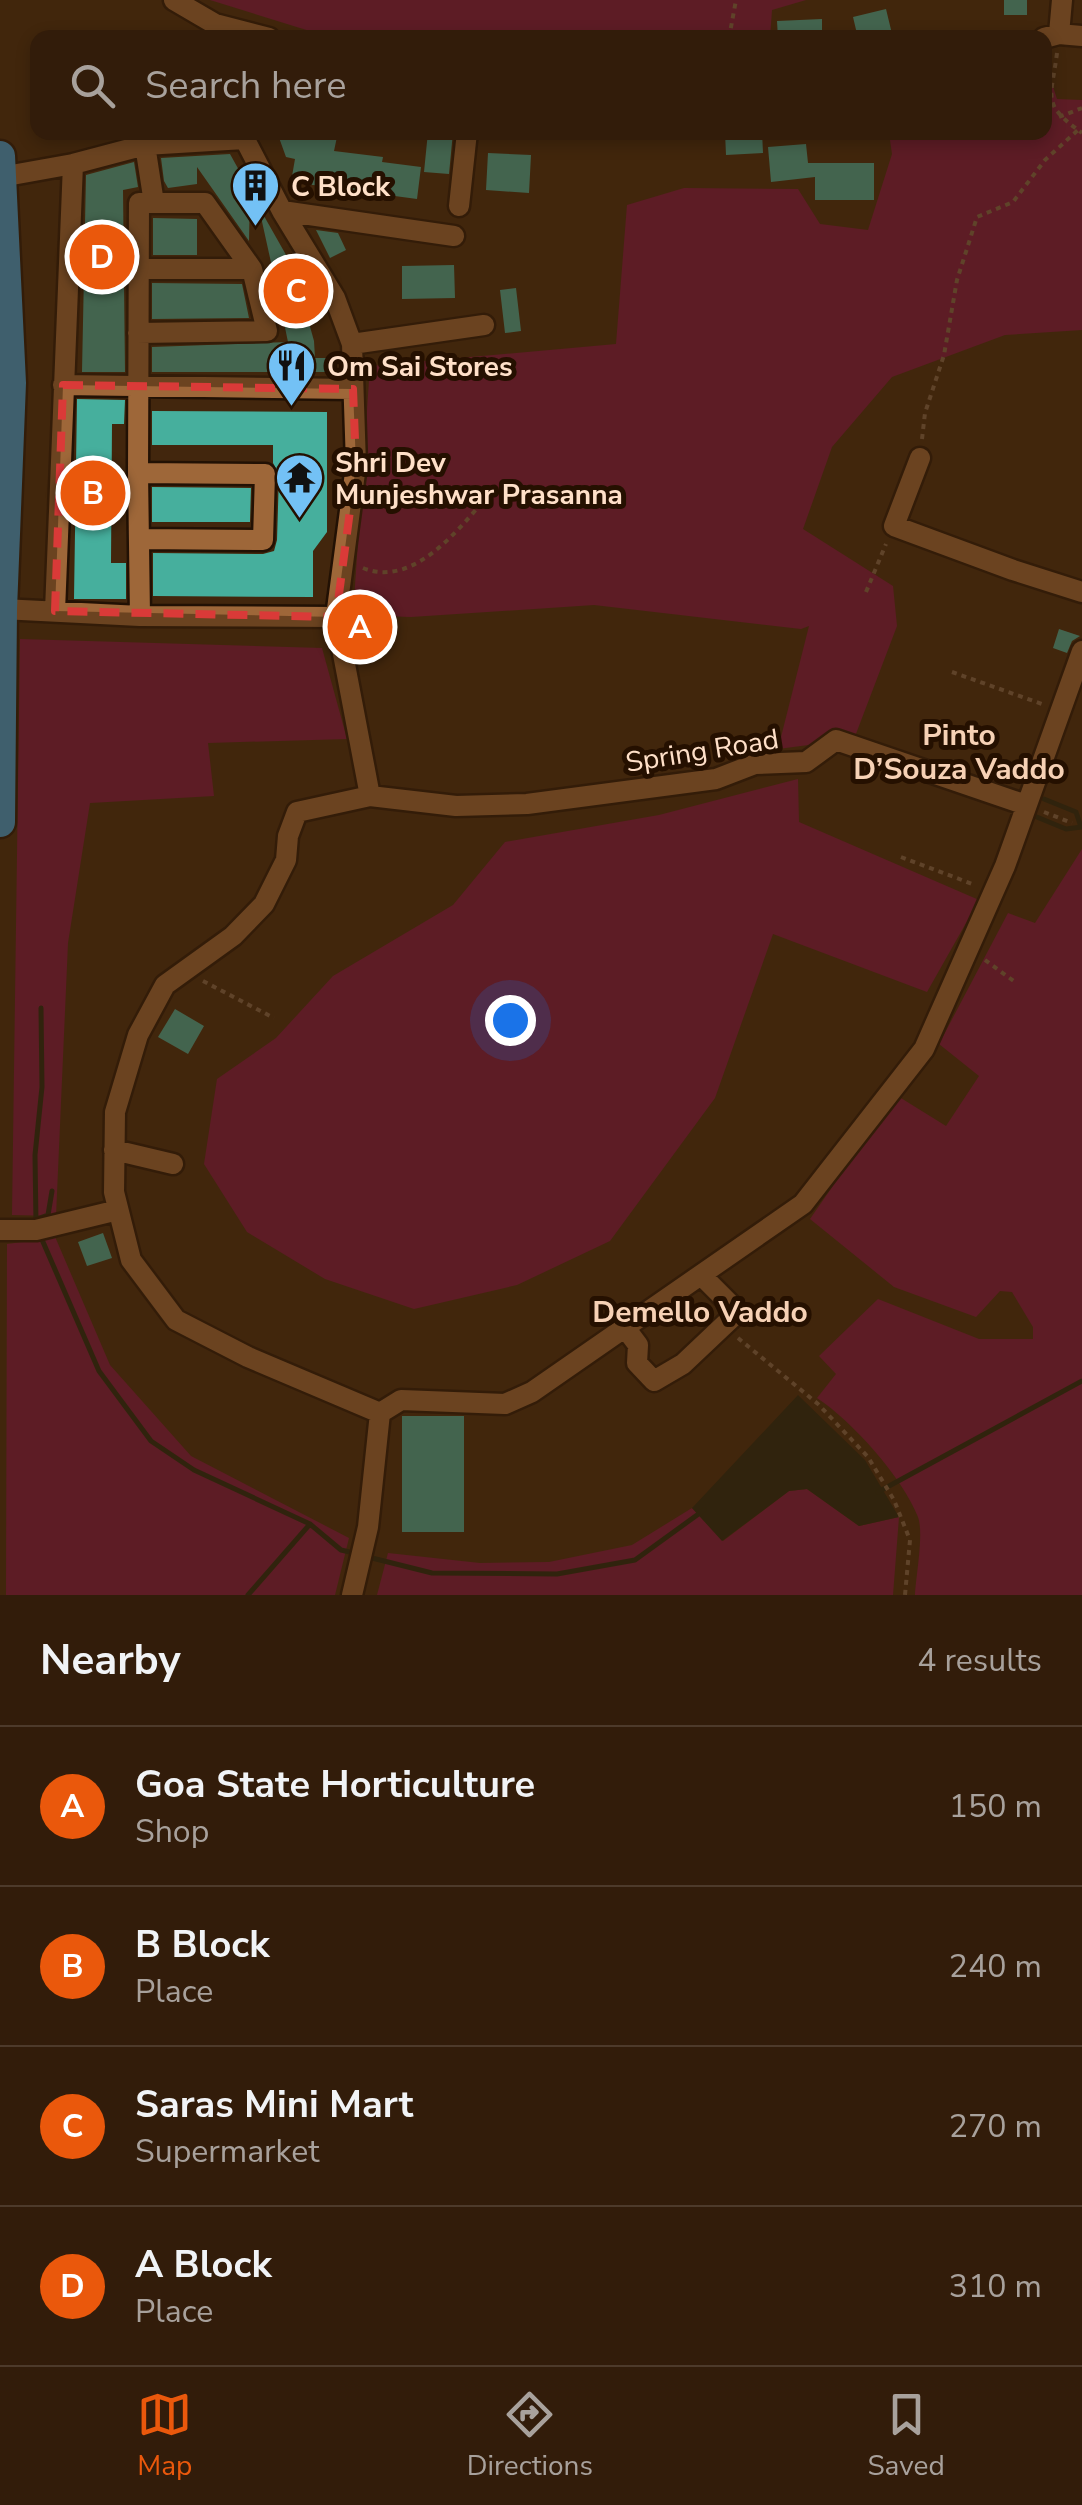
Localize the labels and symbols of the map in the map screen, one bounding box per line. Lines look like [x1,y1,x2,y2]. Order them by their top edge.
building icon: C Block [230,160,282,228]
place label: C Block [291,168,391,206]
pin: D [70,220,134,294]
pin: C [264,254,328,328]
restaurant icon: Om Sai Stores [266,340,318,408]
place label: Om Sai Stores [327,348,513,386]
place label: Shri Dev Munjeshwar Prasanna [335,444,623,514]
temple icon: Shri Dev Munjeshwar Prasanna [274,452,326,520]
pin: B [61,456,126,530]
pin: A [328,590,392,664]
district label: Pinto D’Souza Vaddo [853,715,1065,790]
street label: Spring Road [623,720,782,782]
your location [485,995,536,1046]
district label: Demello Vaddo [592,1292,808,1333]

